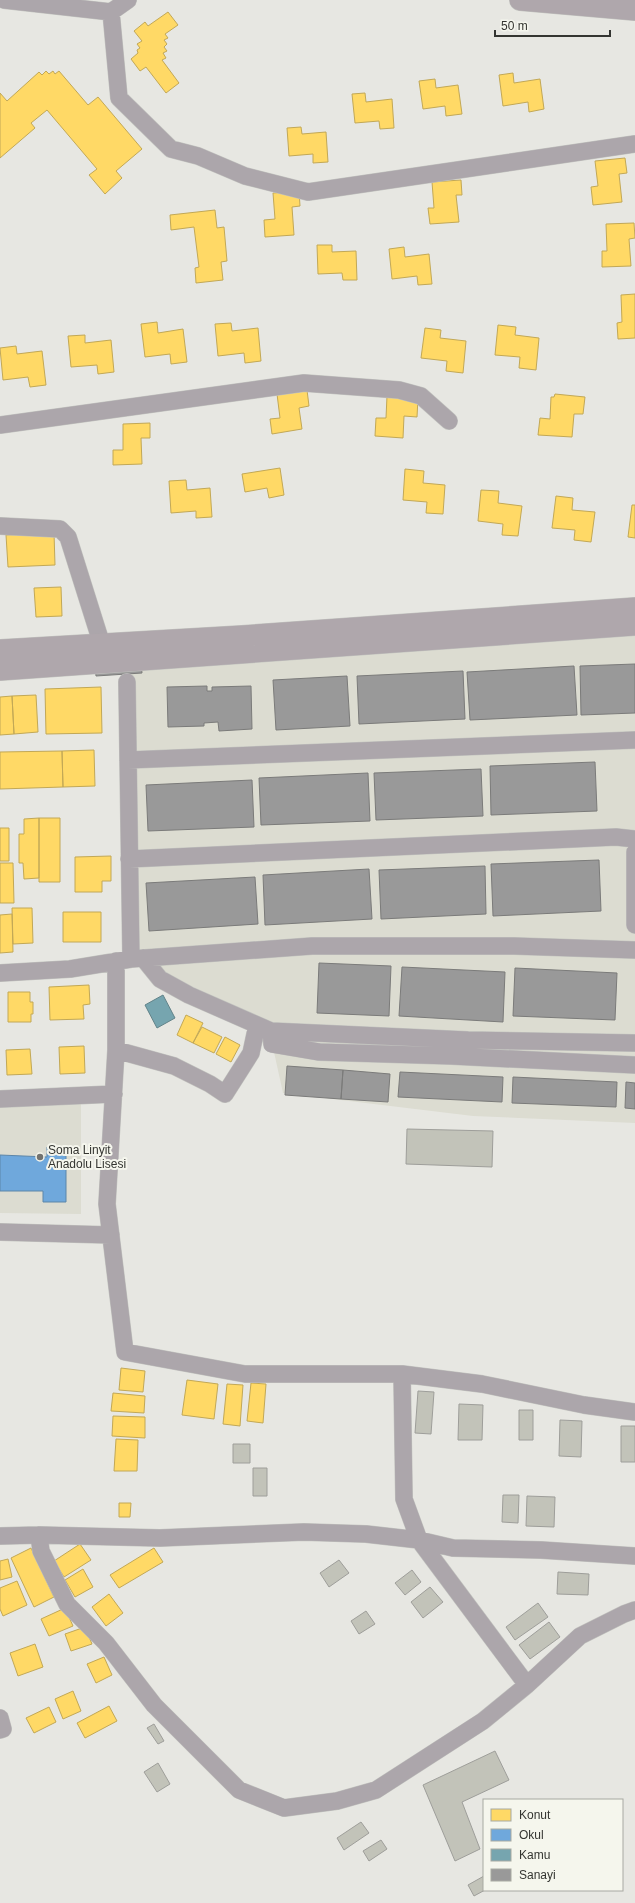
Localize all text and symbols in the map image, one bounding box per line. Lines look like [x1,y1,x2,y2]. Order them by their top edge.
scale bar [495,12,610,38]
text: 50 m [501,19,528,33]
place label: Soma Linyit Anadolu Lisesi [48,1143,126,1171]
marker: Soma Linyit Anadolu Lisesi [35,1152,45,1162]
legend [483,1799,623,1891]
text: Konut [519,1808,551,1822]
text: Okul [519,1828,544,1842]
text: Kamu [519,1848,550,1862]
text: Sanayi [519,1868,556,1882]

